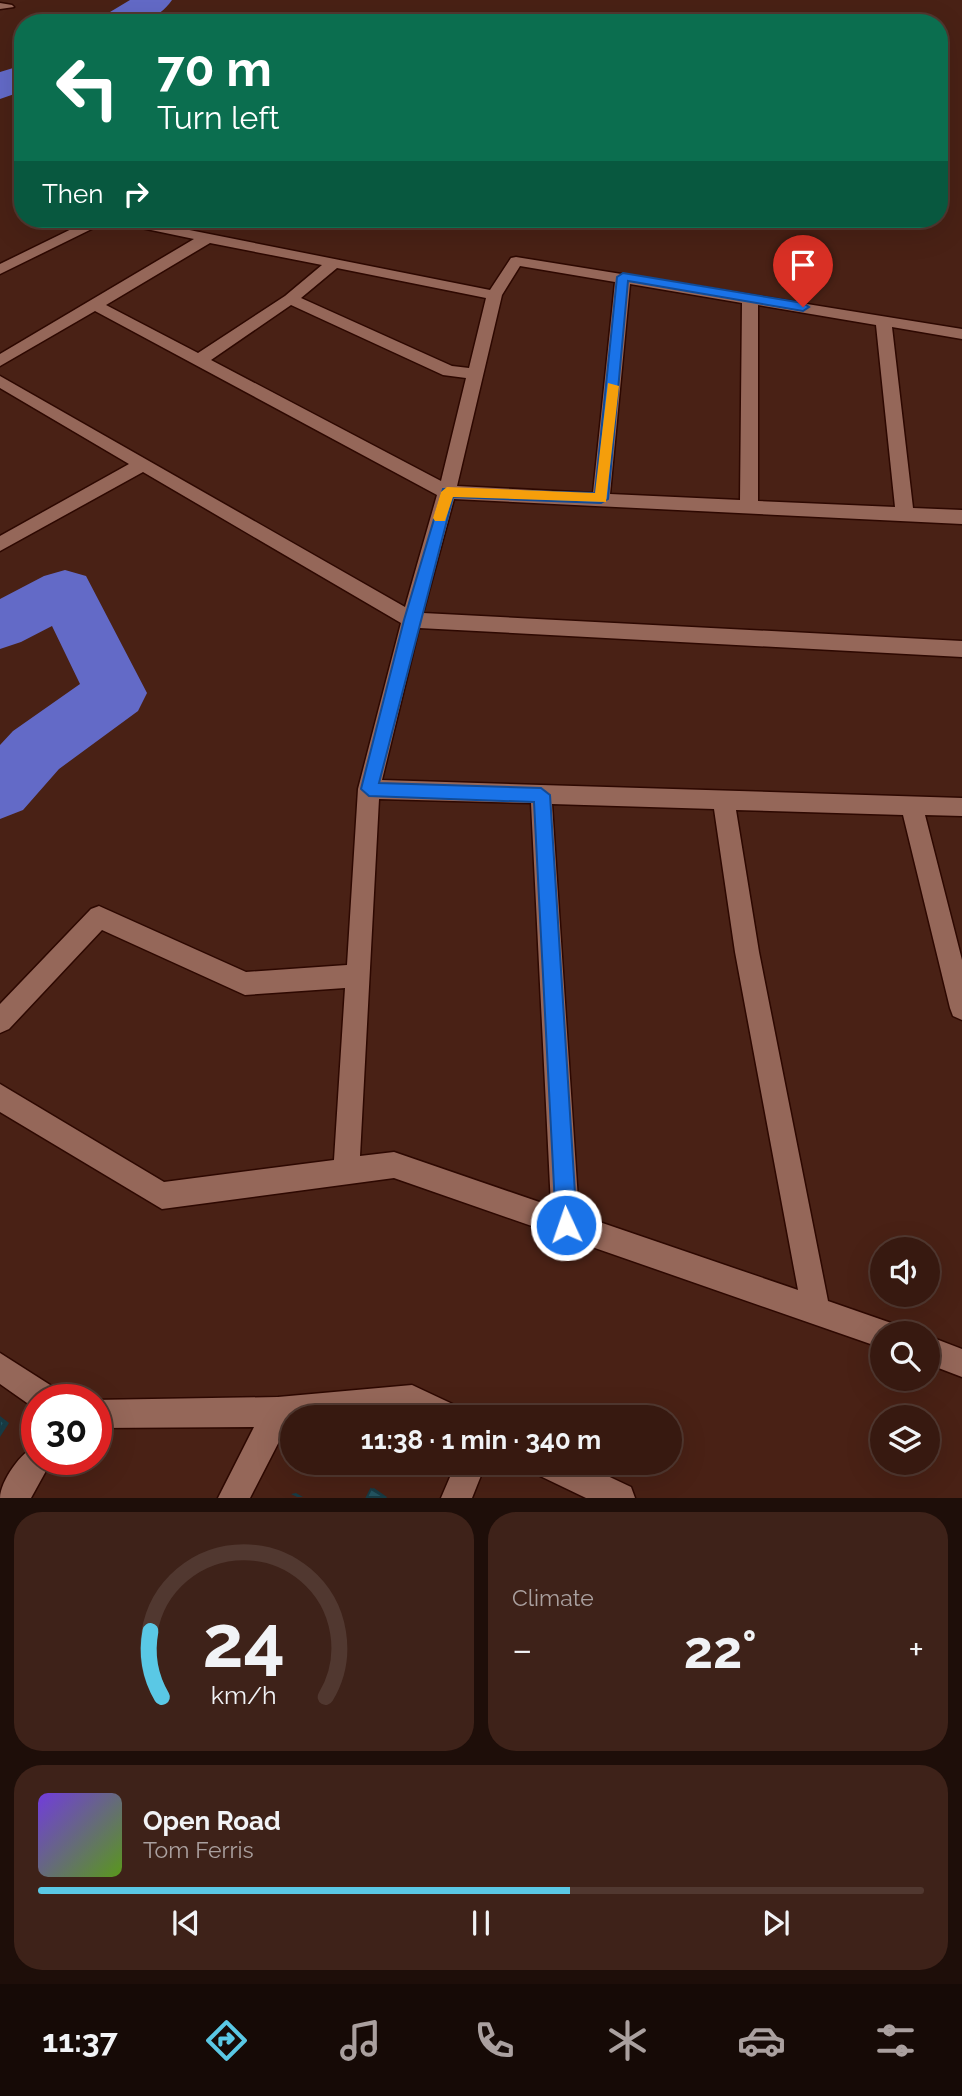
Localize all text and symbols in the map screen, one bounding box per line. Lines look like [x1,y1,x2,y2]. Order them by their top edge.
text: 70 m [157,40,272,97]
icon: left [42,42,133,133]
text: Turn left [157,99,279,136]
icon: right [117,175,155,213]
text: Then [42,179,103,209]
pin [773,235,833,307]
icon: arrive [784,246,822,284]
position arrow [529,1188,603,1262]
map controls [870,1237,940,1475]
button: sound [870,1237,940,1307]
button: search [870,1321,940,1391]
speed limit sign: 30 [21,1384,112,1475]
button: layers [870,1405,940,1475]
text: 11:38 · 1 min · 340 m [361,1425,601,1455]
text: Climate [512,1584,594,1611]
text: 24 [203,1600,285,1685]
text: 22° [684,1619,757,1680]
text: − [512,1627,532,1672]
text: + [908,1627,924,1672]
text: km/h [211,1680,277,1710]
text: Open Road [143,1806,281,1836]
text: Tom Ferris [143,1836,254,1863]
icon: previous [167,1904,205,1942]
icon: pause [462,1904,500,1942]
icon: next [757,1904,795,1942]
icon: directions [202,2016,251,2065]
icon: music [336,2016,385,2065]
icon: phone [470,2016,519,2065]
icon: climate [603,2016,652,2065]
icon: car [737,2016,786,2065]
icon: filters [871,2016,920,2065]
text: 11:37 [42,2022,118,2059]

